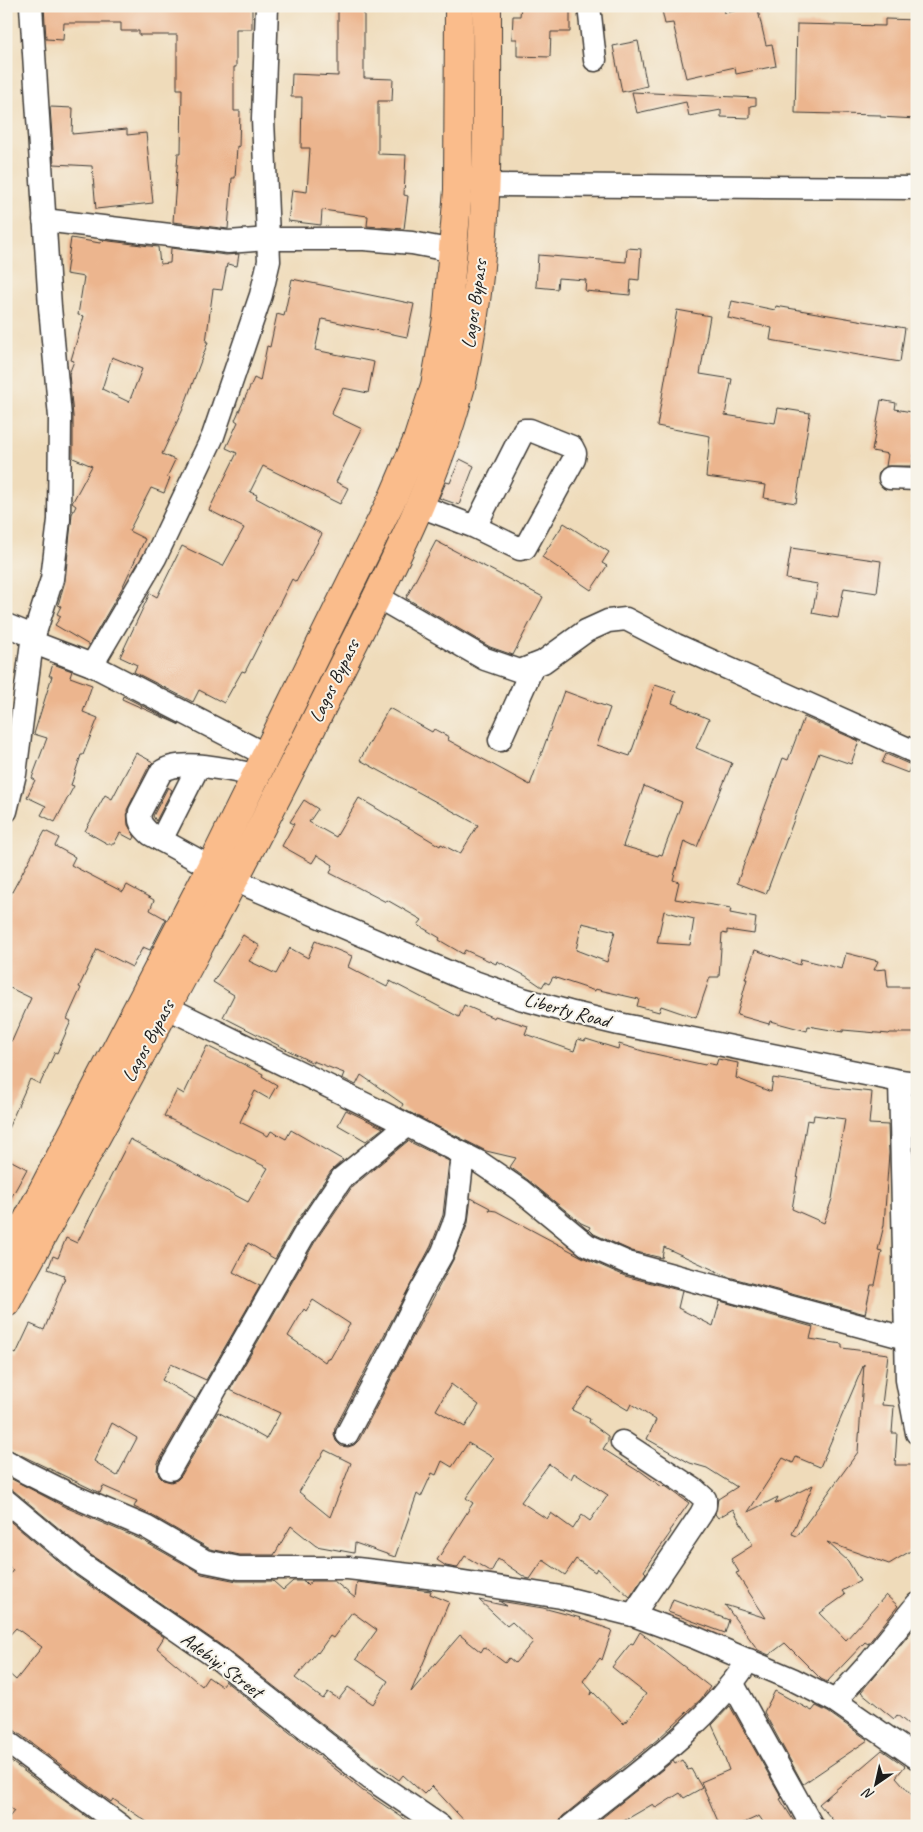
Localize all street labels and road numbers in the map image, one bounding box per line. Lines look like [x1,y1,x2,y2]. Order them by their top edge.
street label: Lagos Bypass [455,256,493,350]
street label: Lagos Bypass [303,633,366,727]
street label: Liberty Road [522,987,615,1034]
street label: Lagos Bypass [116,994,181,1086]
street label: Adebiyi Street [176,1626,270,1706]

